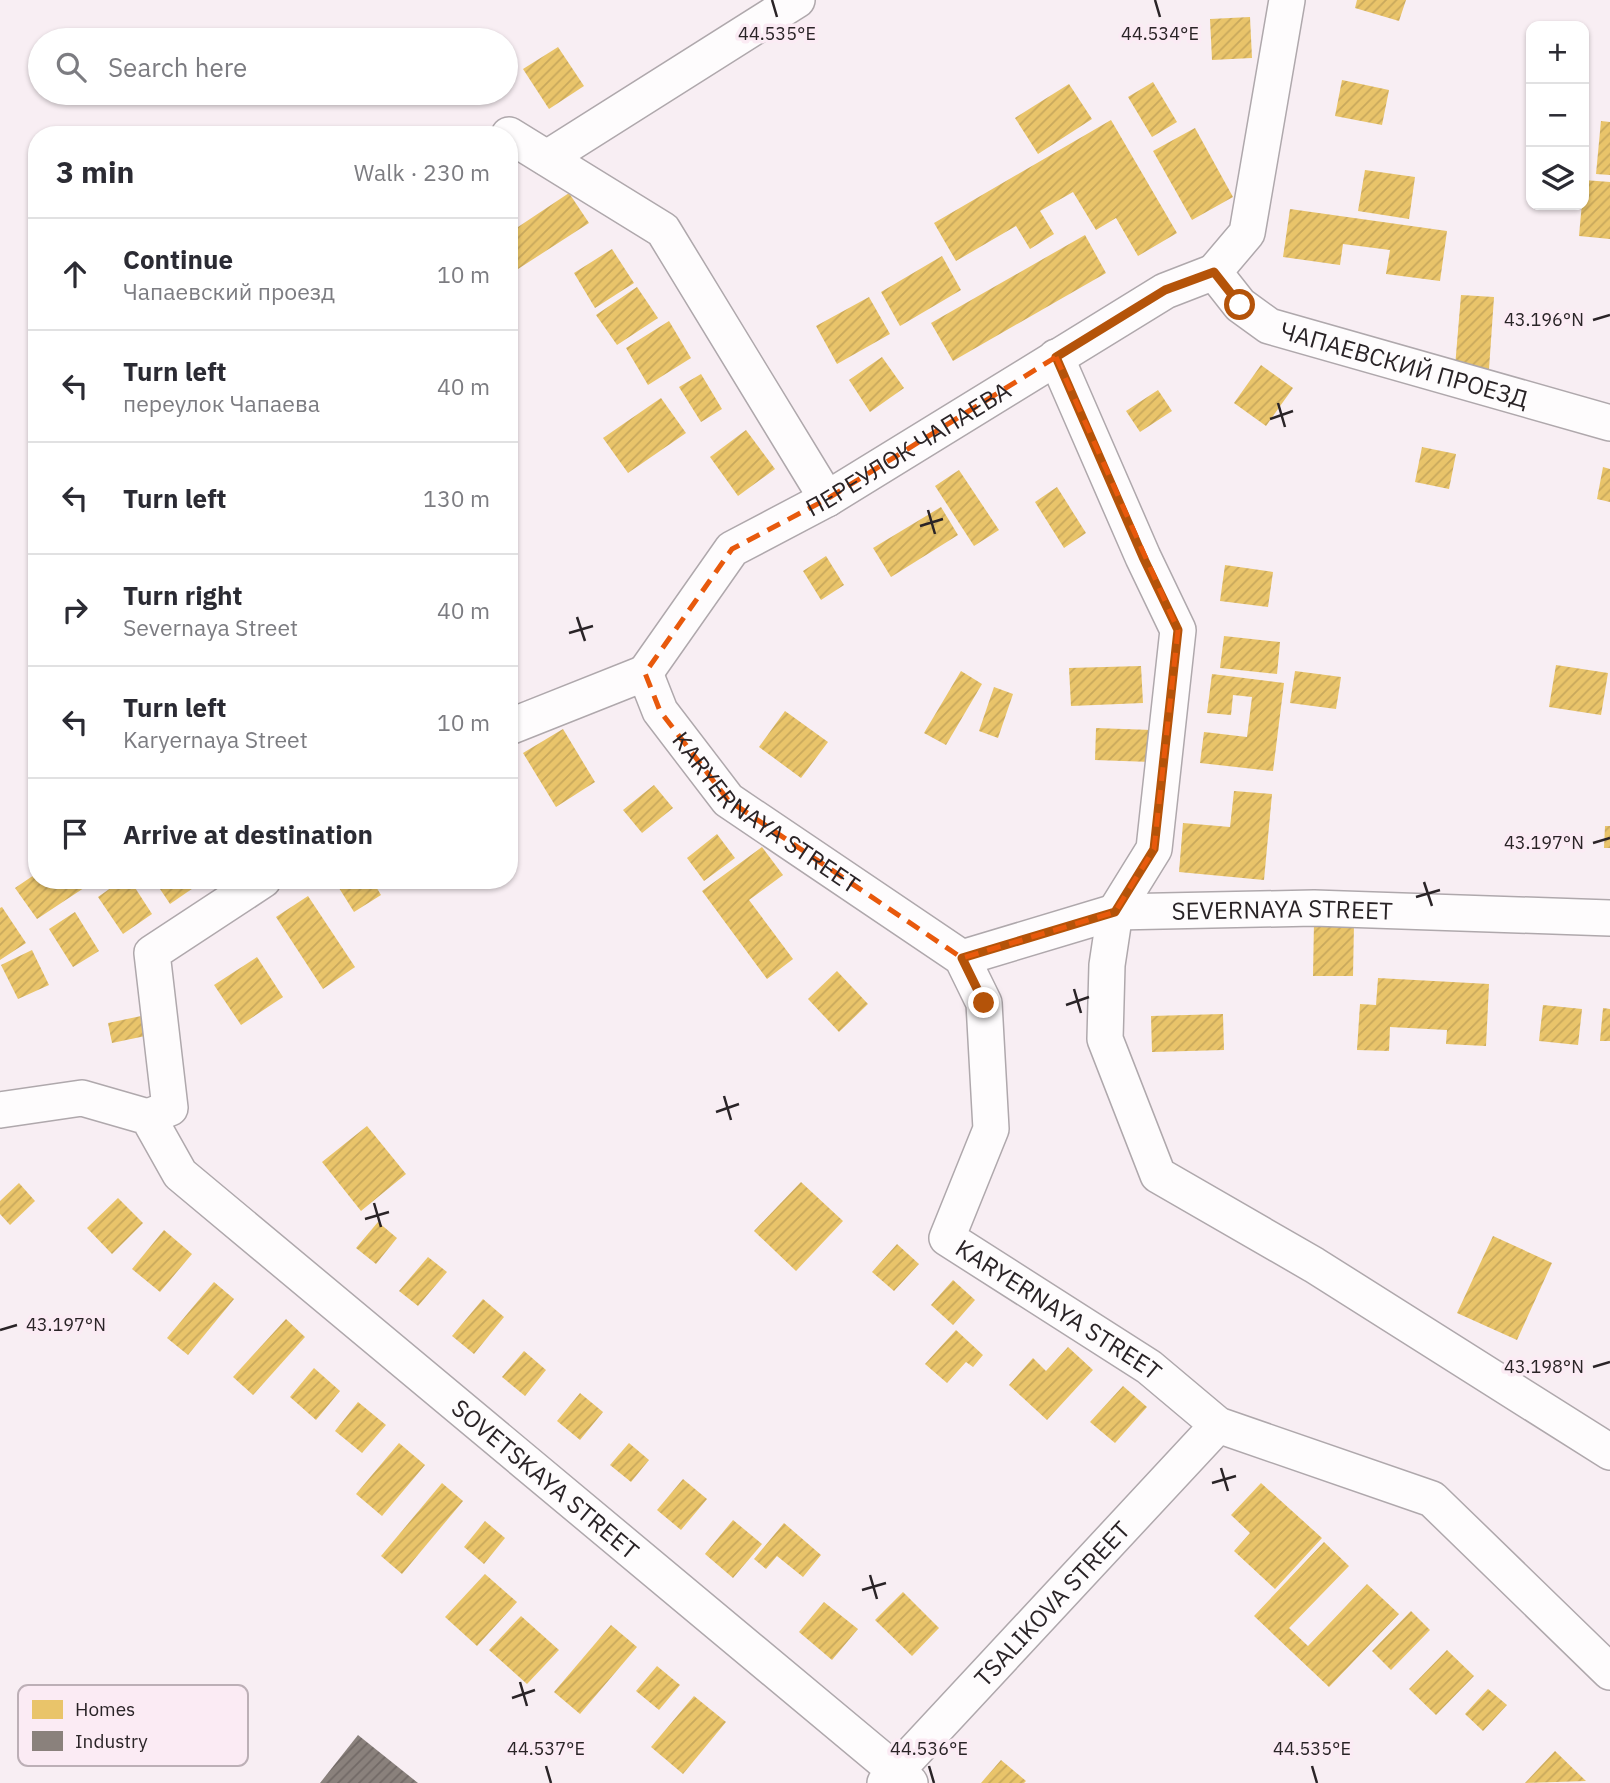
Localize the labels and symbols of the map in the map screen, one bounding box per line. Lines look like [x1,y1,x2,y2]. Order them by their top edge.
text: 44.535°E [738,22,816,45]
text: 44.534°E [1121,22,1199,45]
route start [1224,289,1255,320]
text: 43.196°N [1504,308,1584,331]
street label: ЧАПАЕВСКИЙ ПРОЕЗД [1277,314,1532,415]
street label: ПЕРЕУЛОК ЧАПАЕВА [800,374,1017,524]
street label: KARYERNAYA STREET [665,725,866,901]
text: 43.197°N [1504,831,1584,854]
street label: SEVERNAYA STREET [1171,892,1394,927]
route end [968,987,999,1018]
street label: KARYERNAYA STREET [950,1232,1169,1387]
text: 43.197°N [26,1313,106,1336]
text: 43.198°N [1504,1355,1584,1378]
street label: SOVETSKAYA STREET [445,1392,646,1567]
street label: TSALIKOVA STREET [967,1514,1137,1693]
legend [18,1685,248,1766]
text: Homes [75,1697,135,1721]
text: Industry [75,1729,148,1753]
text: 44.537°E [507,1737,585,1760]
text: 44.536°E [890,1737,968,1760]
text: 44.535°E [1273,1737,1351,1760]

